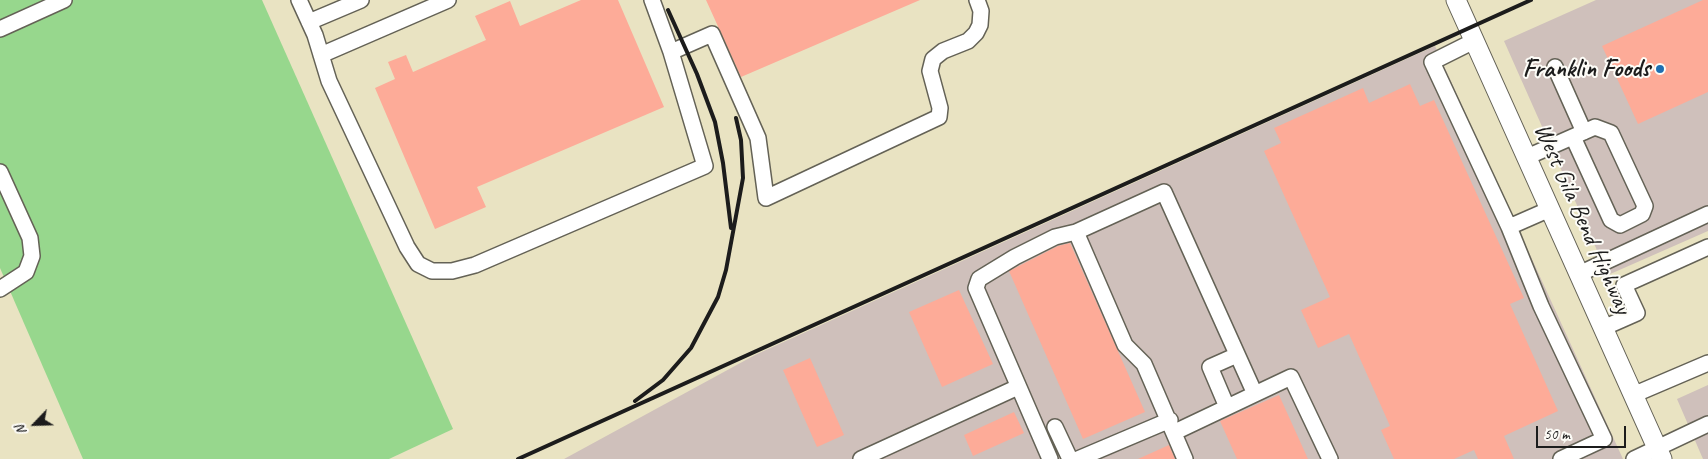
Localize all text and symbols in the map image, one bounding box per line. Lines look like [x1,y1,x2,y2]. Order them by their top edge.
place label: Franklin Foods [1523,54,1650,84]
marker: Franklin Foods [1654,63,1666,75]
street label: West Gila Bend Highway [1526,119,1638,319]
north arrow [10,399,60,449]
scale bar [1538,416,1628,448]
text: N [11,423,30,438]
text: 50 m [1544,425,1570,444]

